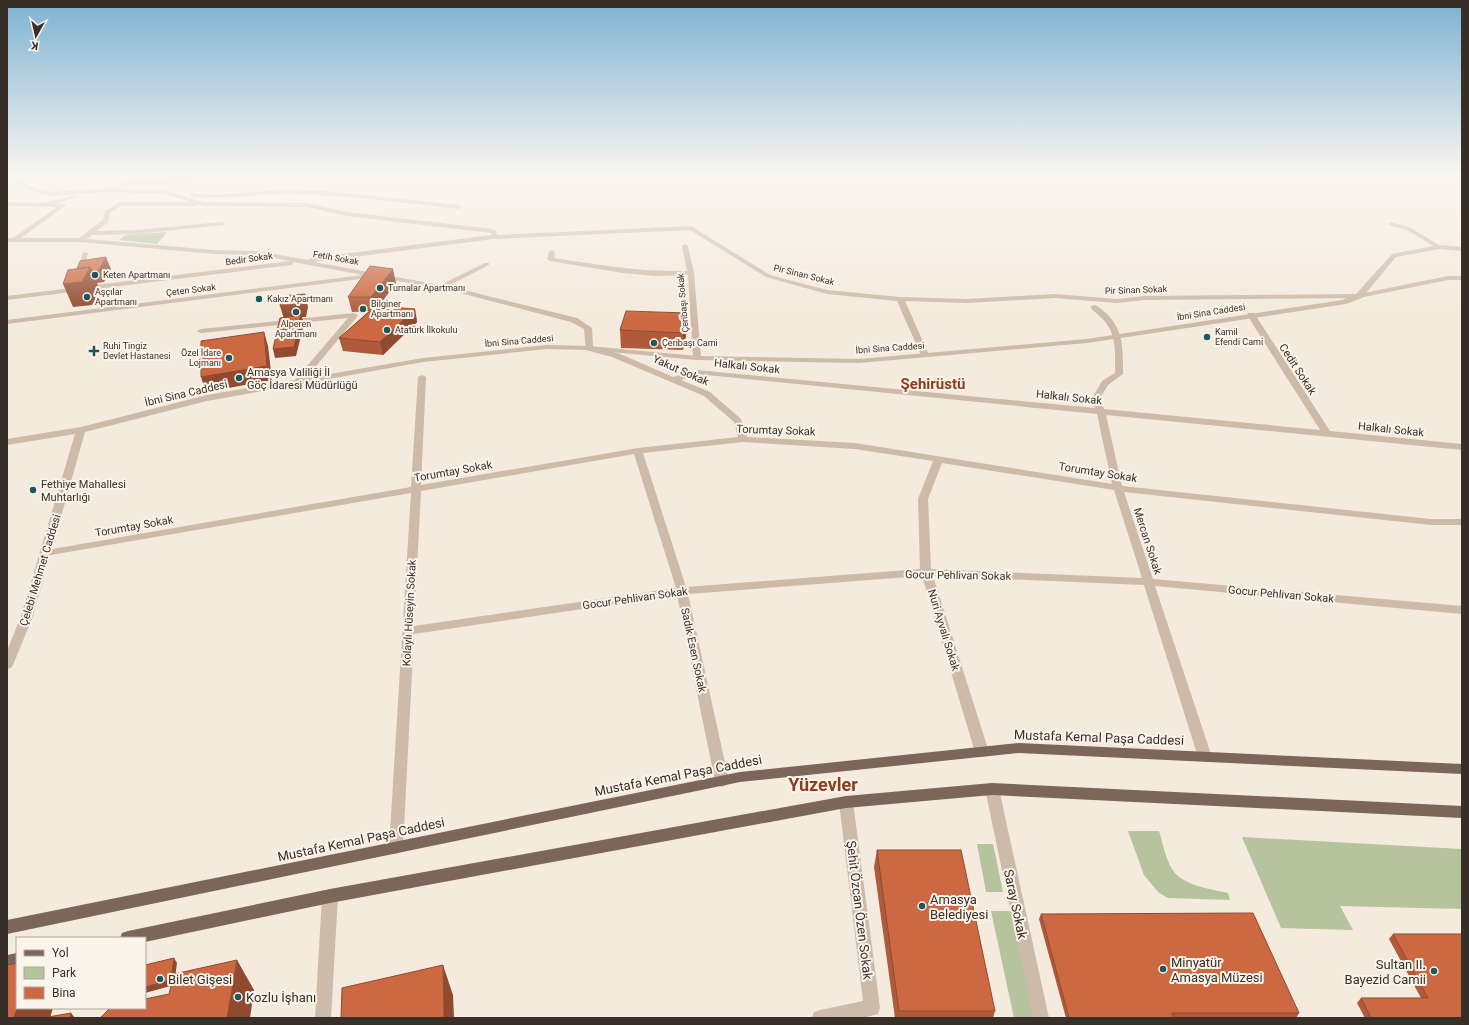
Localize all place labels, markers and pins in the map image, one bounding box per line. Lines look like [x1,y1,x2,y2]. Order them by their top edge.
marker: Keten Apartmanı [90,270,100,280]
place label: Keten Apartmanı [103,270,170,280]
marker: Turnalar Apartmanı [375,283,385,293]
place label: Turnalar Apartmanı [388,283,465,293]
place label: Aşçılar Apartmanı [95,287,137,307]
marker: Aşçılar Apartmanı [82,292,92,302]
marker: Kakız Apartmanı [254,294,264,304]
place label: Kakız Apartmanı [267,294,333,304]
place label: Bilginer Apartmanı [371,299,413,319]
marker: Bilginer Apartmanı [358,304,368,314]
marker: Alperen Apartmanı [291,307,301,317]
place label: Alperen Apartmanı [275,319,317,339]
marker: Atatürk İlkokulu [382,325,392,335]
place label: Atatürk İlkokulu [395,325,457,335]
place label: Kamil Efendi Cami [1215,327,1263,347]
marker: Kamil Efendi Cami [1202,332,1212,342]
marker: Çeribaşı Cami [649,338,659,348]
place label: Çeribaşı Cami [662,338,718,348]
place label: Ruhi Tingiz Devlet Hastanesi [103,341,171,361]
marker: Ruhi Tingiz Devlet Hastanesi [88,345,100,357]
place label: Özel İdare Lojmanı [181,348,221,368]
marker: Özel İdare Lojmanı [224,353,234,363]
place label: Amasya Valiliği İl Göç İdaresi Müdürlüğü [247,366,358,392]
marker: Amasya Valiliği İl Göç İdaresi Müdürlüğü [234,373,244,383]
place label: Fethiye Mahallesi Muhtarlığı [41,478,126,504]
marker: Fethiye Mahallesi Muhtarlığı [28,485,38,495]
place label: Amasya Belediyesi [930,892,988,922]
marker: Amasya Belediyesi [917,901,927,911]
place label: Minyatür Amasya Müzesi [1171,955,1263,985]
place label: Sultan II. Bayezid Camii [1345,957,1426,987]
marker: Minyatür Amasya Müzesi [1158,964,1168,974]
marker: Sultan II. Bayezid Camii [1429,966,1439,976]
place label: Bilet Gişesi [168,972,232,987]
marker: Bilet Gişesi [155,974,165,984]
place label: Kozlu İşhanı [246,990,316,1005]
marker: Kozlu İşhanı [233,992,243,1002]

